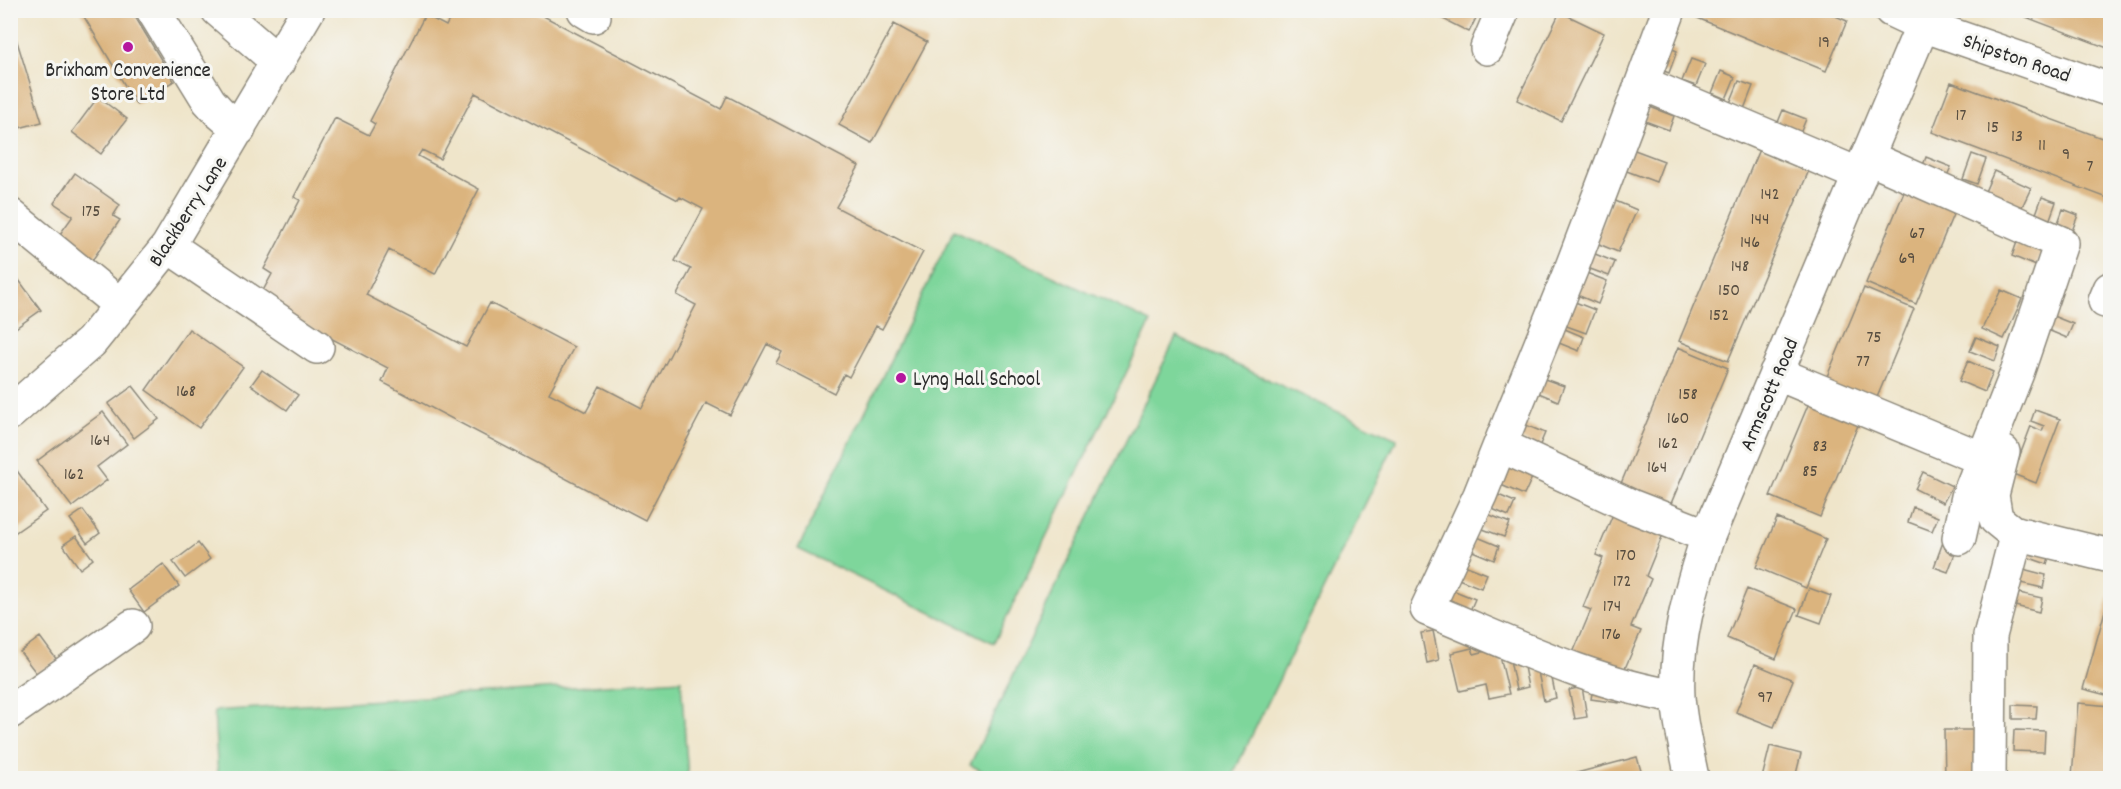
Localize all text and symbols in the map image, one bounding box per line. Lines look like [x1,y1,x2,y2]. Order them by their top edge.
street label: Shipston Road [1958,27,2074,92]
house number: 19 [1818,31,1830,56]
marker: Brixham Convenience Store Ltd [121,40,135,54]
place label: Brixham Convenience Store Ltd [45,57,211,111]
house number: 17 [1956,104,1967,129]
house number: 15 [1987,116,1999,141]
house number: 13 [2011,125,2023,150]
house number: 11 [2038,134,2046,159]
house number: 9 [2062,143,2070,168]
street label: Blackberry Lane [142,151,237,274]
house number: 7 [2087,155,2094,180]
house number: 142 [1760,183,1780,208]
house number: 175 [81,200,101,225]
house number: 144 [1751,208,1769,233]
house number: 67 [1909,222,1925,247]
house number: 146 [1740,231,1760,256]
house number: 69 [1898,247,1916,272]
house number: 148 [1731,255,1749,280]
house number: 150 [1718,279,1740,304]
house number: 152 [1709,304,1729,329]
house number: 75 [1866,326,1882,351]
street label: Armscott Road [1734,334,1808,456]
house number: 77 [1856,350,1870,375]
place label: Lyng Hall School [913,366,1040,396]
marker: Lyng Hall School [894,371,908,385]
house number: 168 [176,380,196,405]
house number: 158 [1678,383,1698,408]
house number: 160 [1667,407,1689,432]
house number: 164 [90,429,110,454]
house number: 162 [1658,432,1678,457]
house number: 83 [1812,435,1828,460]
house number: 164 [1647,456,1667,481]
house number: 85 [1802,460,1818,485]
house number: 162 [64,463,84,488]
house number: 170 [1616,544,1636,569]
house number: 172 [1613,570,1631,595]
house number: 174 [1603,595,1621,620]
house number: 176 [1601,623,1621,648]
house number: 97 [1757,686,1773,711]

